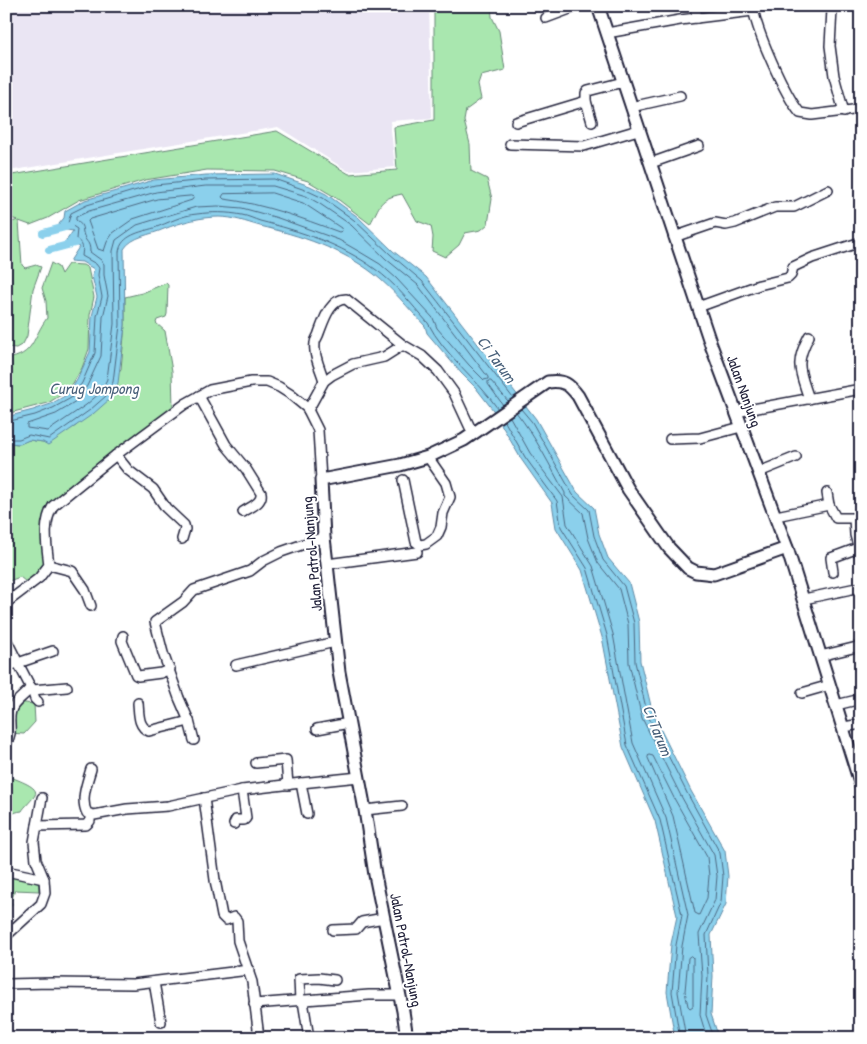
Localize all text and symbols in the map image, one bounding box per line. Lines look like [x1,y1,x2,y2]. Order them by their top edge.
water label: Ci Tarum [472,331,522,388]
street label: Jalan Nanjung [722,352,767,430]
water label: Curug Jompong [49,377,140,399]
street label: Jalan Patrol-Nanjung [296,495,327,612]
water label: Ci Tarum [638,701,679,760]
street label: Jalan Patrol-Nanjung [385,891,428,1009]

